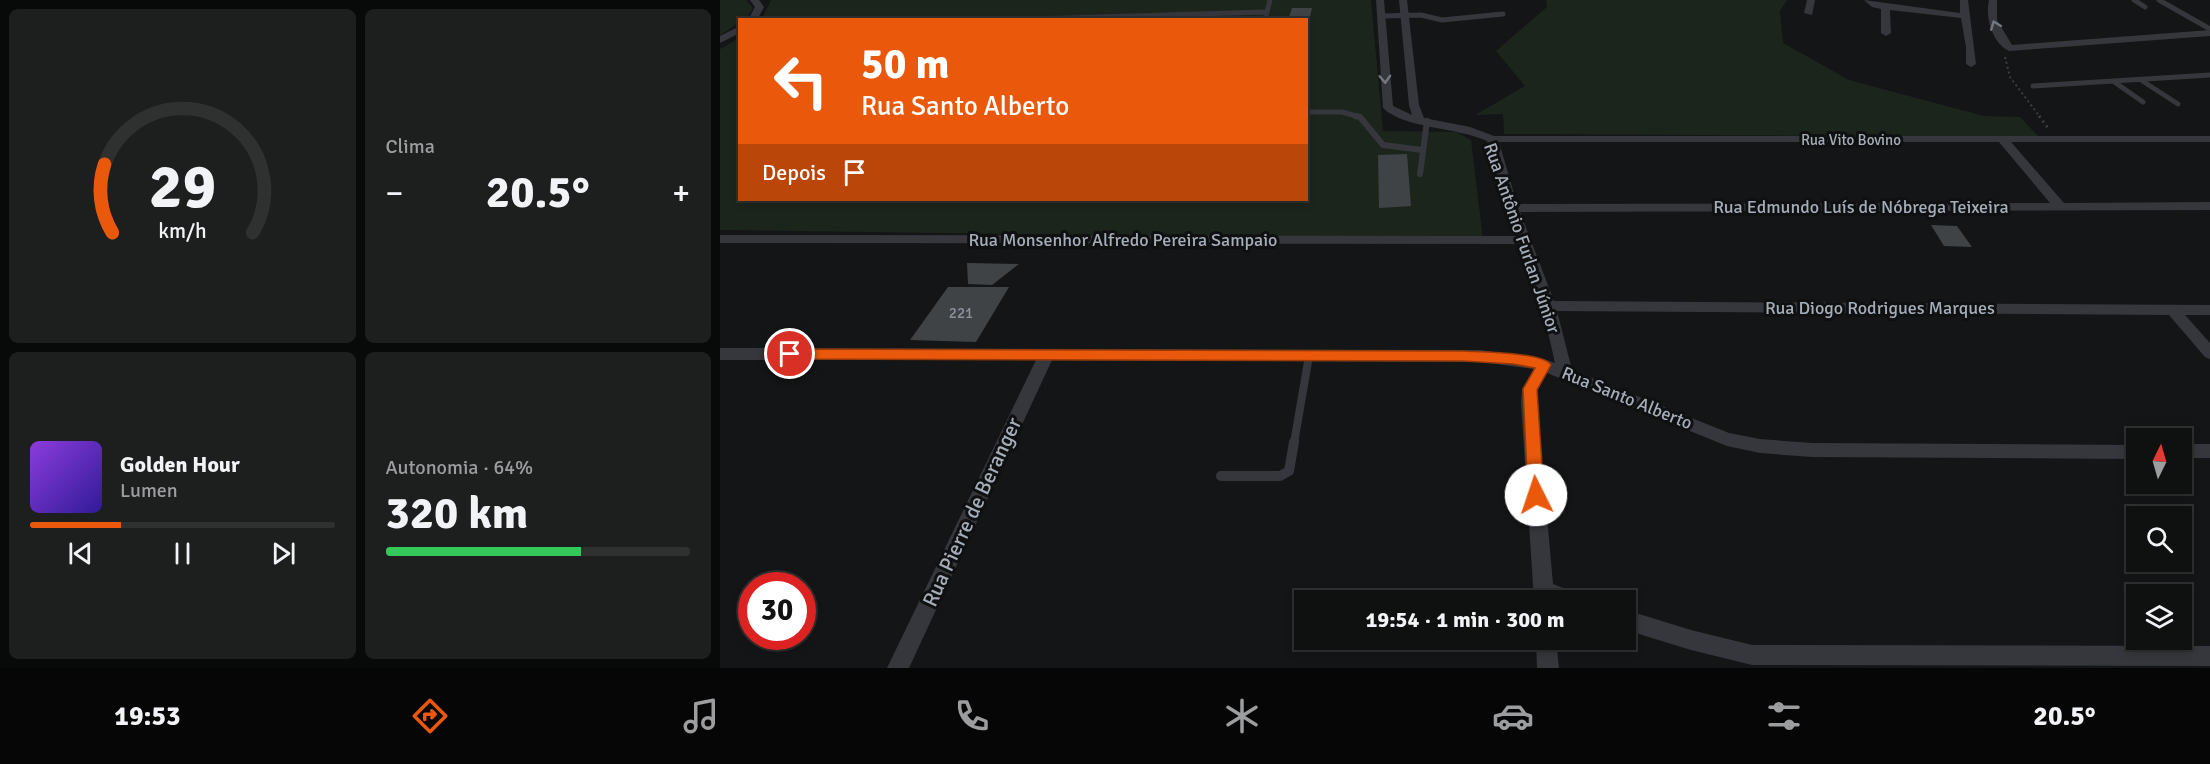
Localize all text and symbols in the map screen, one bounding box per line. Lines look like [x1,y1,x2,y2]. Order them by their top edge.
one-way arrow [1990,21,2002,32]
text: 50 m [861,39,950,90]
icon: left [762,42,840,120]
one-way arrow [1378,75,1391,84]
text: Rua Santo Alberto [861,90,1069,123]
street label: Rua Vito Bovino [1801,131,1901,149]
text: Clima [386,134,435,159]
street label: Rua Antônio Furlan Júnior [1479,140,1565,336]
text: 29 [149,148,216,225]
icon: arrive [838,156,871,189]
text: Depois [762,159,826,186]
text: 20.5° [486,165,590,220]
text: − [386,173,403,214]
text: + [672,173,690,214]
street label: Rua Edmundo Luís de Nóbrega Teixeira [1713,196,2009,218]
text: km/h [158,218,207,244]
street label: Rua Monsenhor Alfredo Pereira Sampaio [969,229,1277,251]
street label: Rua Diogo Rodrigues Marques [1765,297,1995,319]
house number: 221 [949,304,973,322]
pin [764,328,815,379]
icon: arrive [773,337,806,370]
street label: Rua Santo Alberto [1559,362,1695,434]
street label: Rua Pierre de Beranger [917,413,1027,611]
north arrow [2126,428,2192,494]
map controls [2126,428,2192,650]
text: Golden Hour [120,451,240,478]
text: Autonomia · 64% [386,455,533,480]
position arrow [1504,463,1568,527]
text: Lumen [120,478,178,503]
text: 320 km [386,486,528,541]
button: search [2126,506,2192,572]
icon: previous [64,537,97,570]
icon: pause [166,537,199,570]
icon: next [267,537,300,570]
speed limit sign: 30 [738,572,816,650]
button: layers [2126,584,2192,650]
text: 19:54 · 1 min · 300 m [1365,606,1565,633]
icon: directions [409,695,451,737]
icon: music [680,695,722,737]
icon: phone [951,695,993,737]
icon: climate [1221,695,1263,737]
icon: car [1492,695,1534,737]
icon: filters [1763,695,1805,737]
text: 19:53 [114,700,181,733]
text: 20.5° [2033,700,2096,733]

